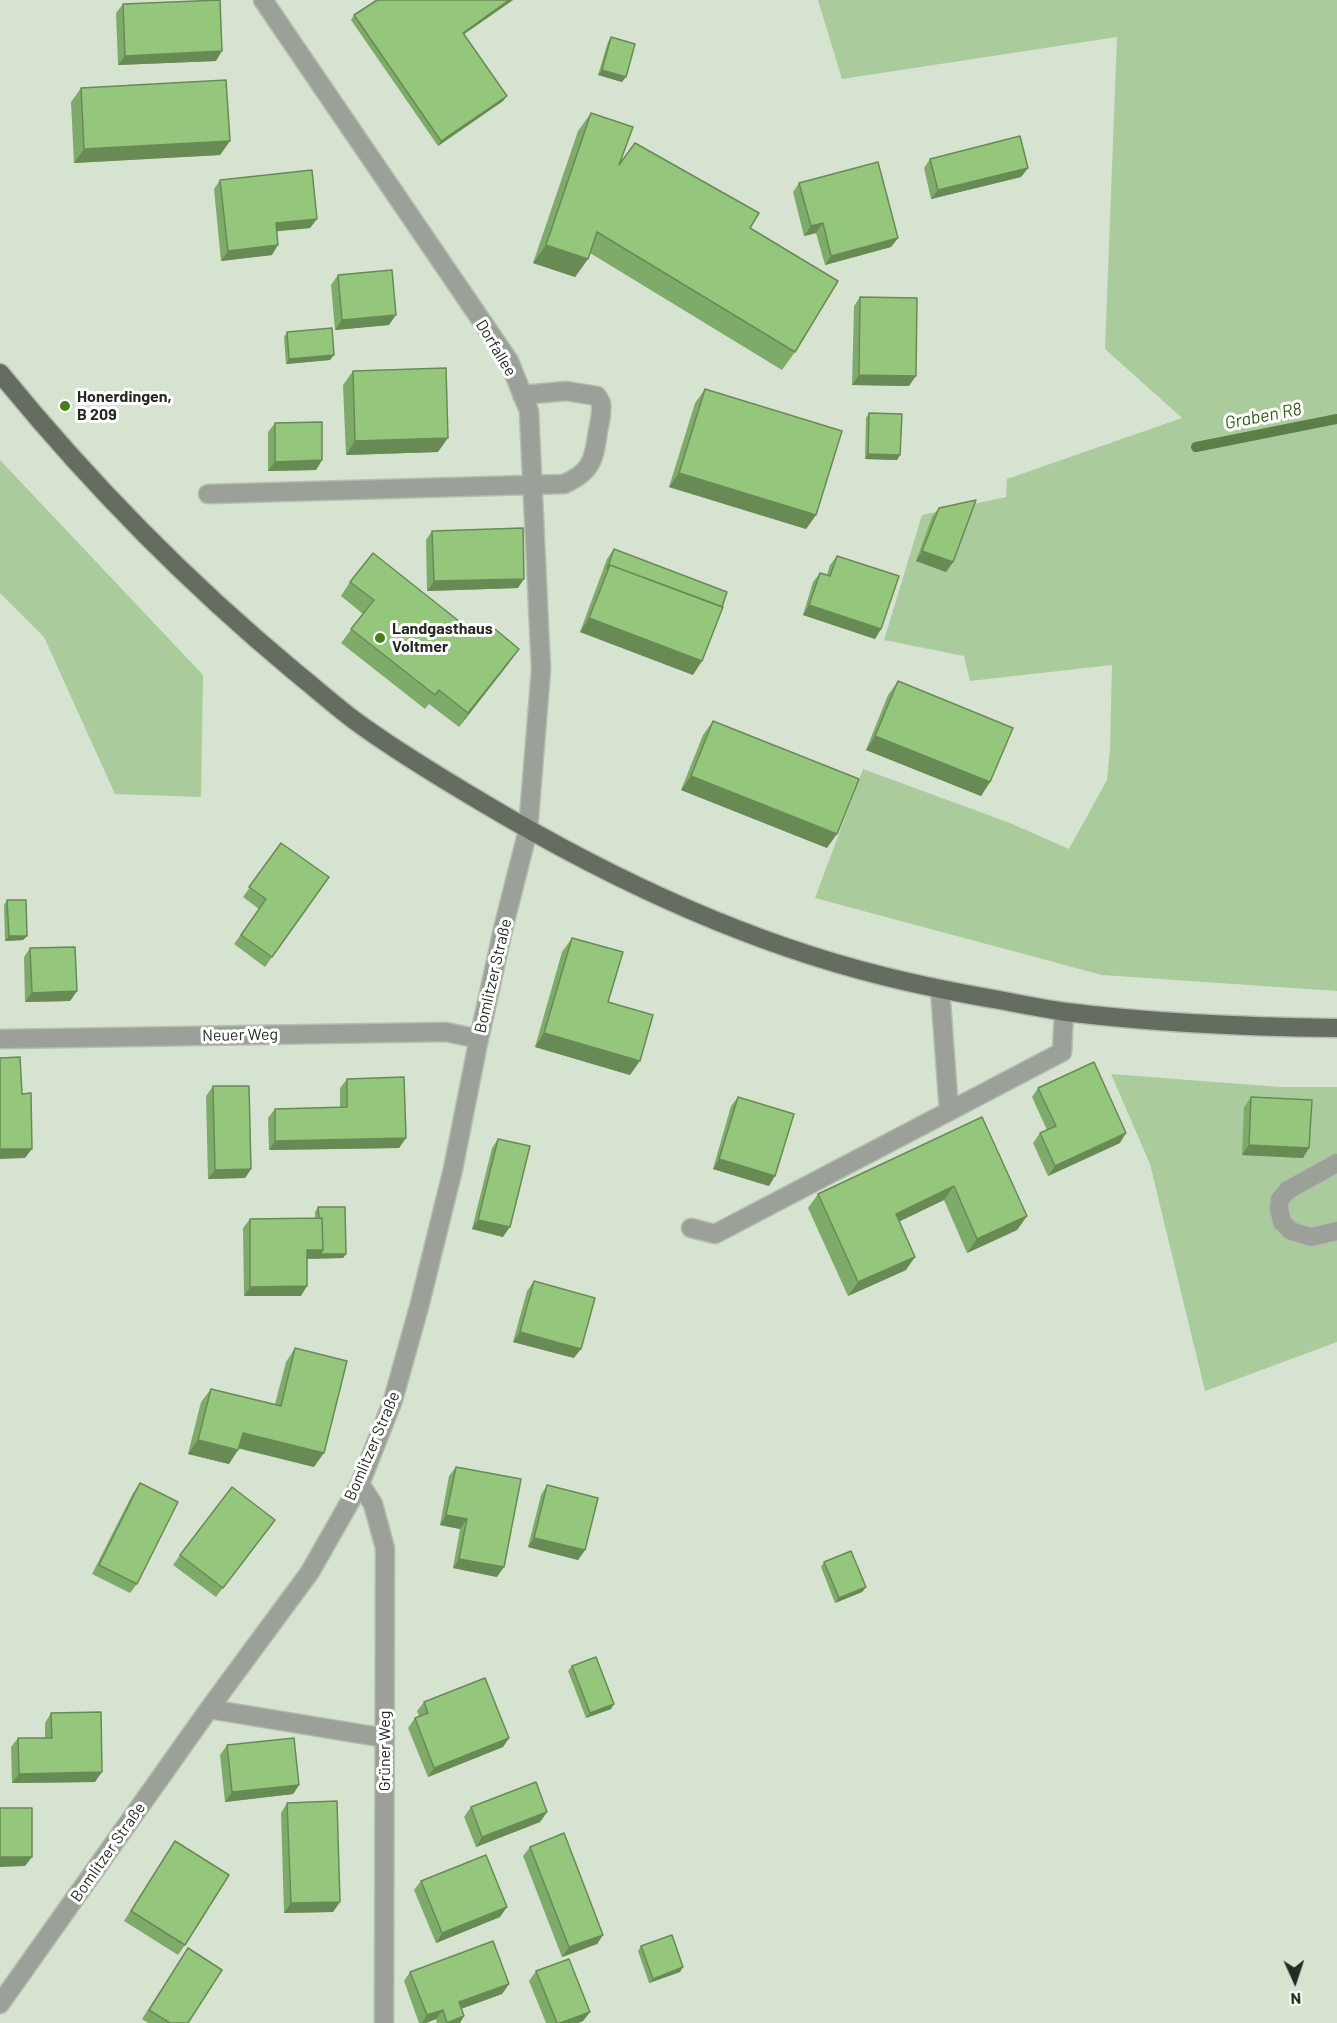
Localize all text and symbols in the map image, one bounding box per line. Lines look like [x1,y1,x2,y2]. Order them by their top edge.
street label: Dorfallee [472,316,520,380]
place label: Honerdingen, B 209 [77,387,172,425]
water label: Graben R8 [1223,398,1303,434]
marker: Honerdingen, B 209 [58,399,72,413]
place label: Landgasthaus Voltmer [392,619,493,657]
marker: Landgasthaus Voltmer [373,631,387,645]
street label: Bomlitzer Straße [471,917,515,1035]
street label: Neuer Weg [202,1025,278,1045]
street label: Bomlitzer Straße [340,1388,404,1504]
street label: Grüner Weg [375,1711,395,1791]
street label: Bomlitzer Straße [67,1799,149,1905]
north arrow [1265,1951,1325,2011]
text: N [1290,1990,1302,2009]

